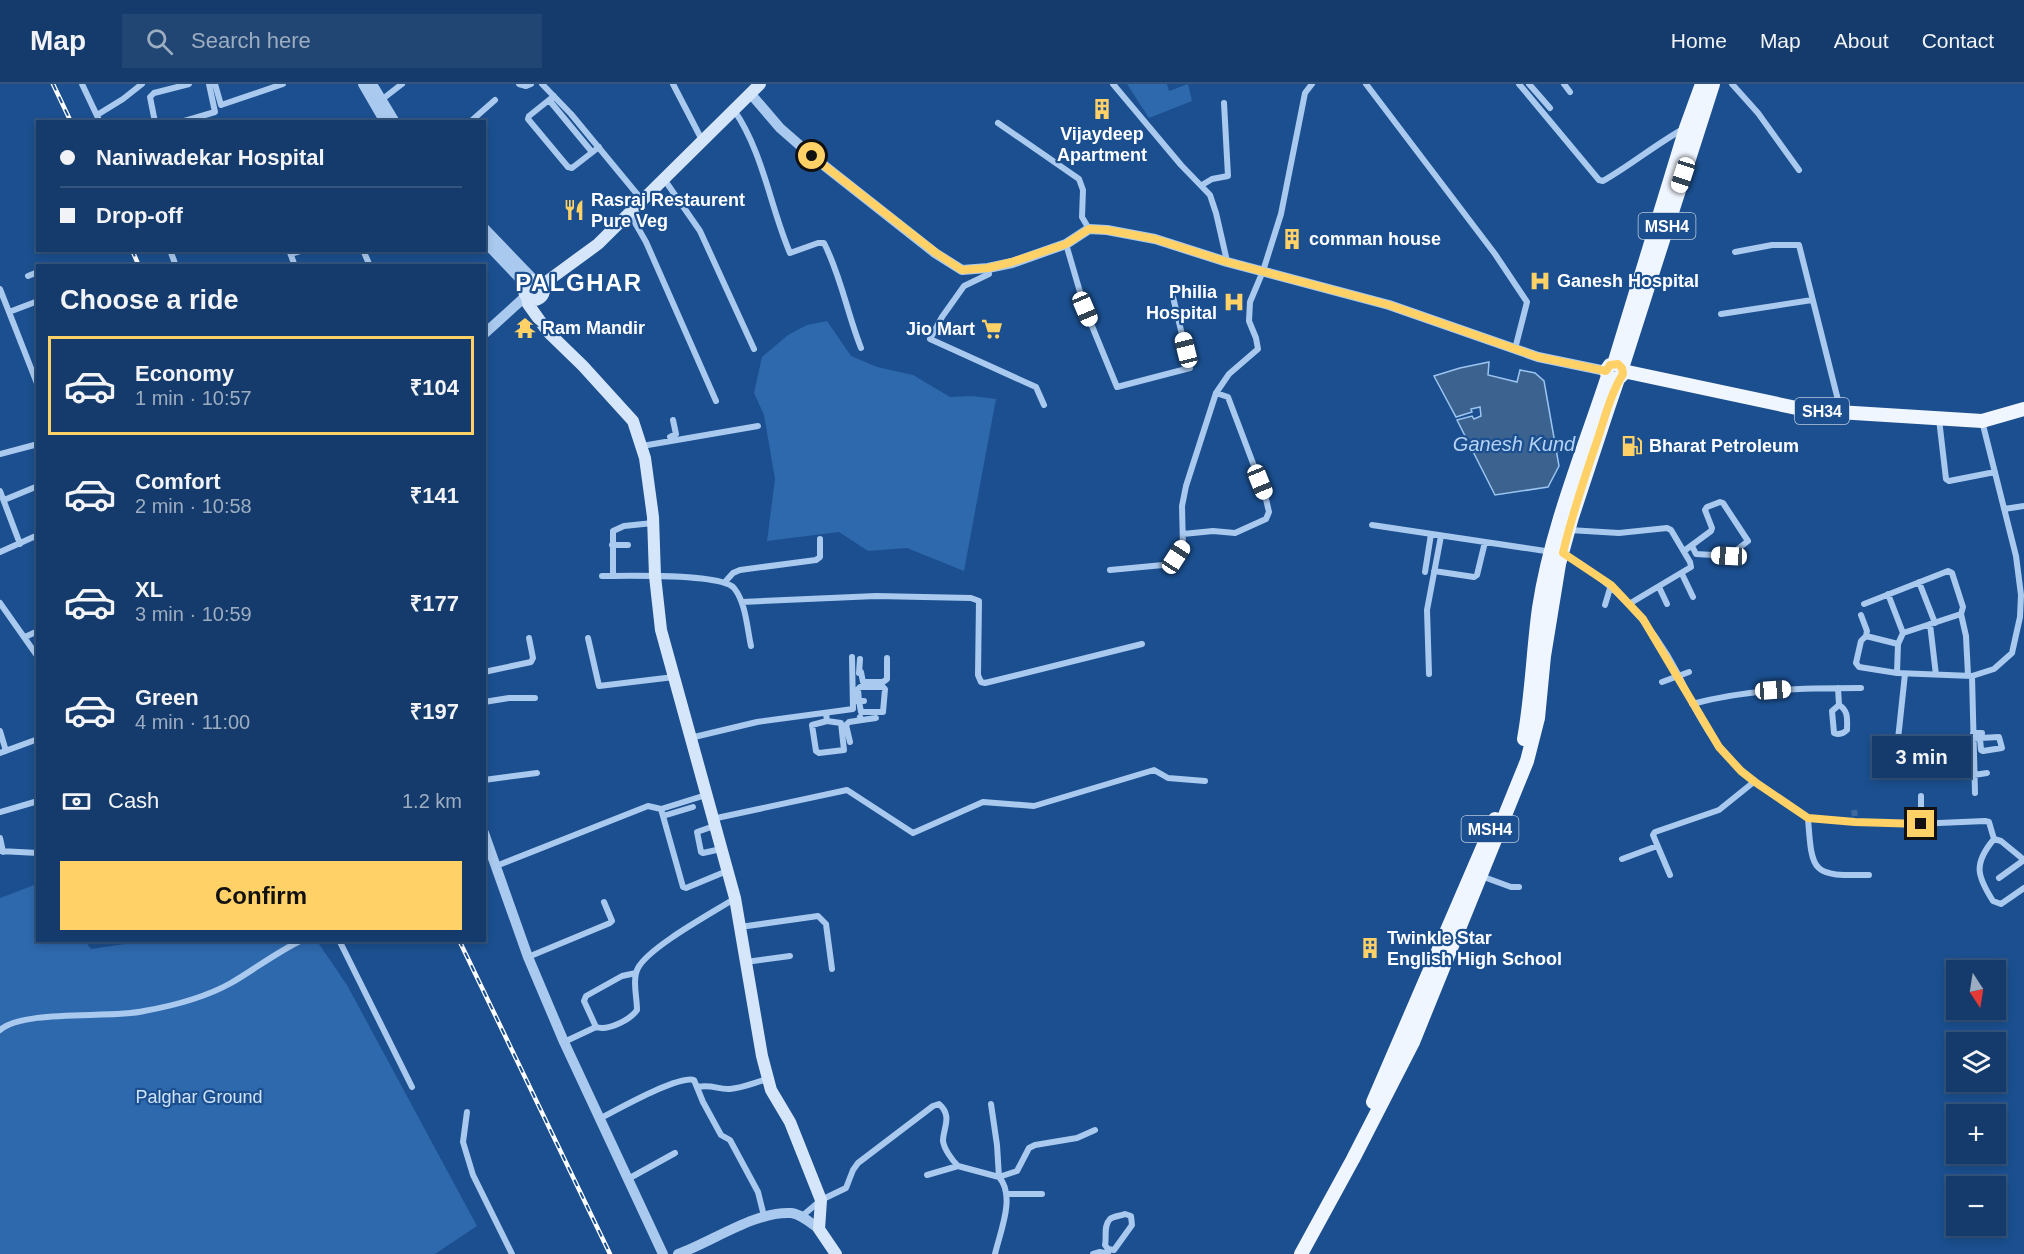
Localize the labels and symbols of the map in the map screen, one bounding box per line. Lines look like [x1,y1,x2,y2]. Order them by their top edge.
building icon: Vijaydeep Apartment [1090,97,1114,121]
place label: Vijaydeep Apartment [1057,124,1147,165]
route start [798,142,825,169]
car [1669,155,1697,195]
place label: Rasraj Restaurent Pure Veg [591,190,745,231]
restaurant icon: Rasraj Restaurent Pure Veg [562,198,586,222]
road number: MSH4 [1638,213,1696,239]
building icon: comman house [1280,227,1304,251]
place label: comman house [1309,229,1441,249]
district label: PALGHAR [515,269,643,296]
hospital icon: Ganesh Hospital [1528,269,1552,293]
place label: Ganesh Hospital [1557,271,1699,291]
place label: Philia Hospital [1146,282,1218,323]
car [1070,289,1100,329]
hospital icon: Philia Hospital [1222,290,1246,314]
temple icon: Ram Mandir [513,316,537,340]
supermarket icon: Jio Mart [980,317,1004,341]
place label: Ram Mandir [542,318,645,338]
place label: Jio Mart [906,319,975,339]
car [1173,330,1199,370]
road number: SH34 [1795,398,1849,424]
water label: Ganesh Kund [1453,433,1576,455]
fuel station icon: Bharat Petroleum [1620,434,1644,458]
place label: Bharat Petroleum [1649,436,1799,456]
car [1245,462,1275,502]
car [1159,537,1193,577]
car [1711,546,1747,566]
car [1754,680,1792,700]
callout: 3 min [1872,737,1970,779]
route end [1907,810,1934,837]
road number: MSH4 [1462,816,1518,842]
place label: Twinkle Star English High School [1387,928,1562,969]
building icon: Twinkle Star English High School [1358,936,1382,960]
north arrow [1946,960,2006,1020]
park label: Palghar Ground [135,1087,263,1107]

